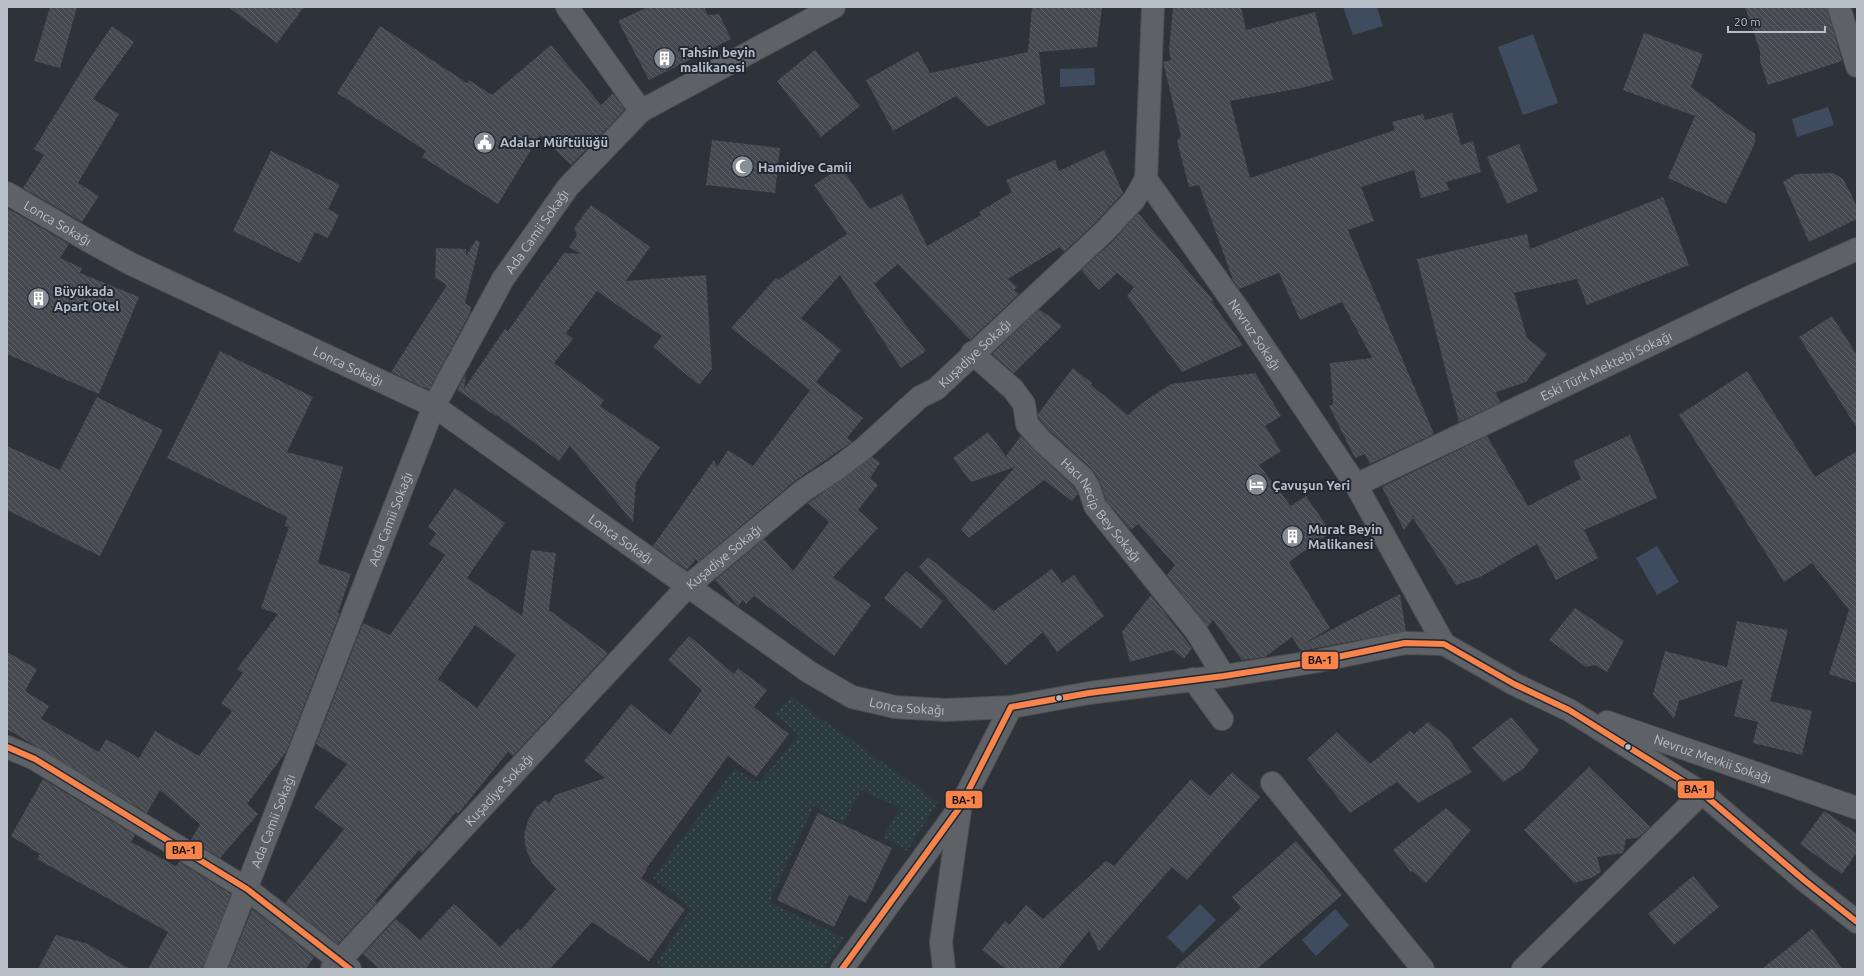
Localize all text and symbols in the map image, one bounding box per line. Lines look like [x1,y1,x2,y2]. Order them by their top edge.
scale bar [1728,8,1825,34]
text: 20 m [1734,15,1761,28]
place label: Tahsin beyin malikanesi [680,45,755,74]
building icon: Tahsin beyin malikanesi [651,46,677,72]
public building icon: Adalar Müftülüğü [471,129,497,155]
place label: Adalar Müftülüğü [500,135,608,149]
mosque icon: Hamidiye Camii [730,154,756,180]
place label: Hamidiye Camii [758,160,852,174]
street label: Ada Camii Sokağı [502,187,571,276]
street label: Lonca Sokağı [22,198,94,248]
place label: Büyükada Apart Otel [54,284,119,313]
building icon: Büyükada Apart Otel [25,285,51,311]
street label: Nevruz Sokağı [1226,296,1284,373]
street label: Kuşadiye Sokağı [936,316,1013,390]
street label: Eski Türk Mektebi Sokağı [1538,328,1674,403]
street label: Lonca Sokağı [311,343,386,388]
street label: Hacı Necip Bey Sokağı [1058,455,1144,565]
street label: Ada Camii Sokağı [366,470,415,568]
hotel icon: Çavuşun Yeri [1243,472,1269,498]
place label: Çavuşun Yeri [1272,478,1350,494]
street label: Lonca Sokağı [586,511,656,566]
street label: Kuşadiye Sokağı [683,522,764,592]
place label: Murat Beyin Malikanesi [1308,522,1382,551]
building icon: Murat Beyin Malikanesi [1279,523,1305,549]
line badge: BA-1 [1301,651,1339,670]
text: BA-1 [1308,654,1332,666]
unlabelled marker [1054,693,1064,703]
street label: Lonca Sokağı [868,694,945,717]
street label: Nevruz Mevkii Sokağı [1652,732,1773,785]
unlabelled marker [1623,742,1633,752]
street label: Kuşadiye Sokağı [462,751,536,828]
street label: Ada Camii Sokağı [248,772,297,870]
line badge: BA-1 [1677,780,1715,799]
text: BA-1 [1684,783,1708,795]
line badge: BA-1 [945,790,983,809]
text: BA-1 [952,794,976,806]
line badge: BA-1 [165,841,203,860]
text: BA-1 [172,844,196,856]

